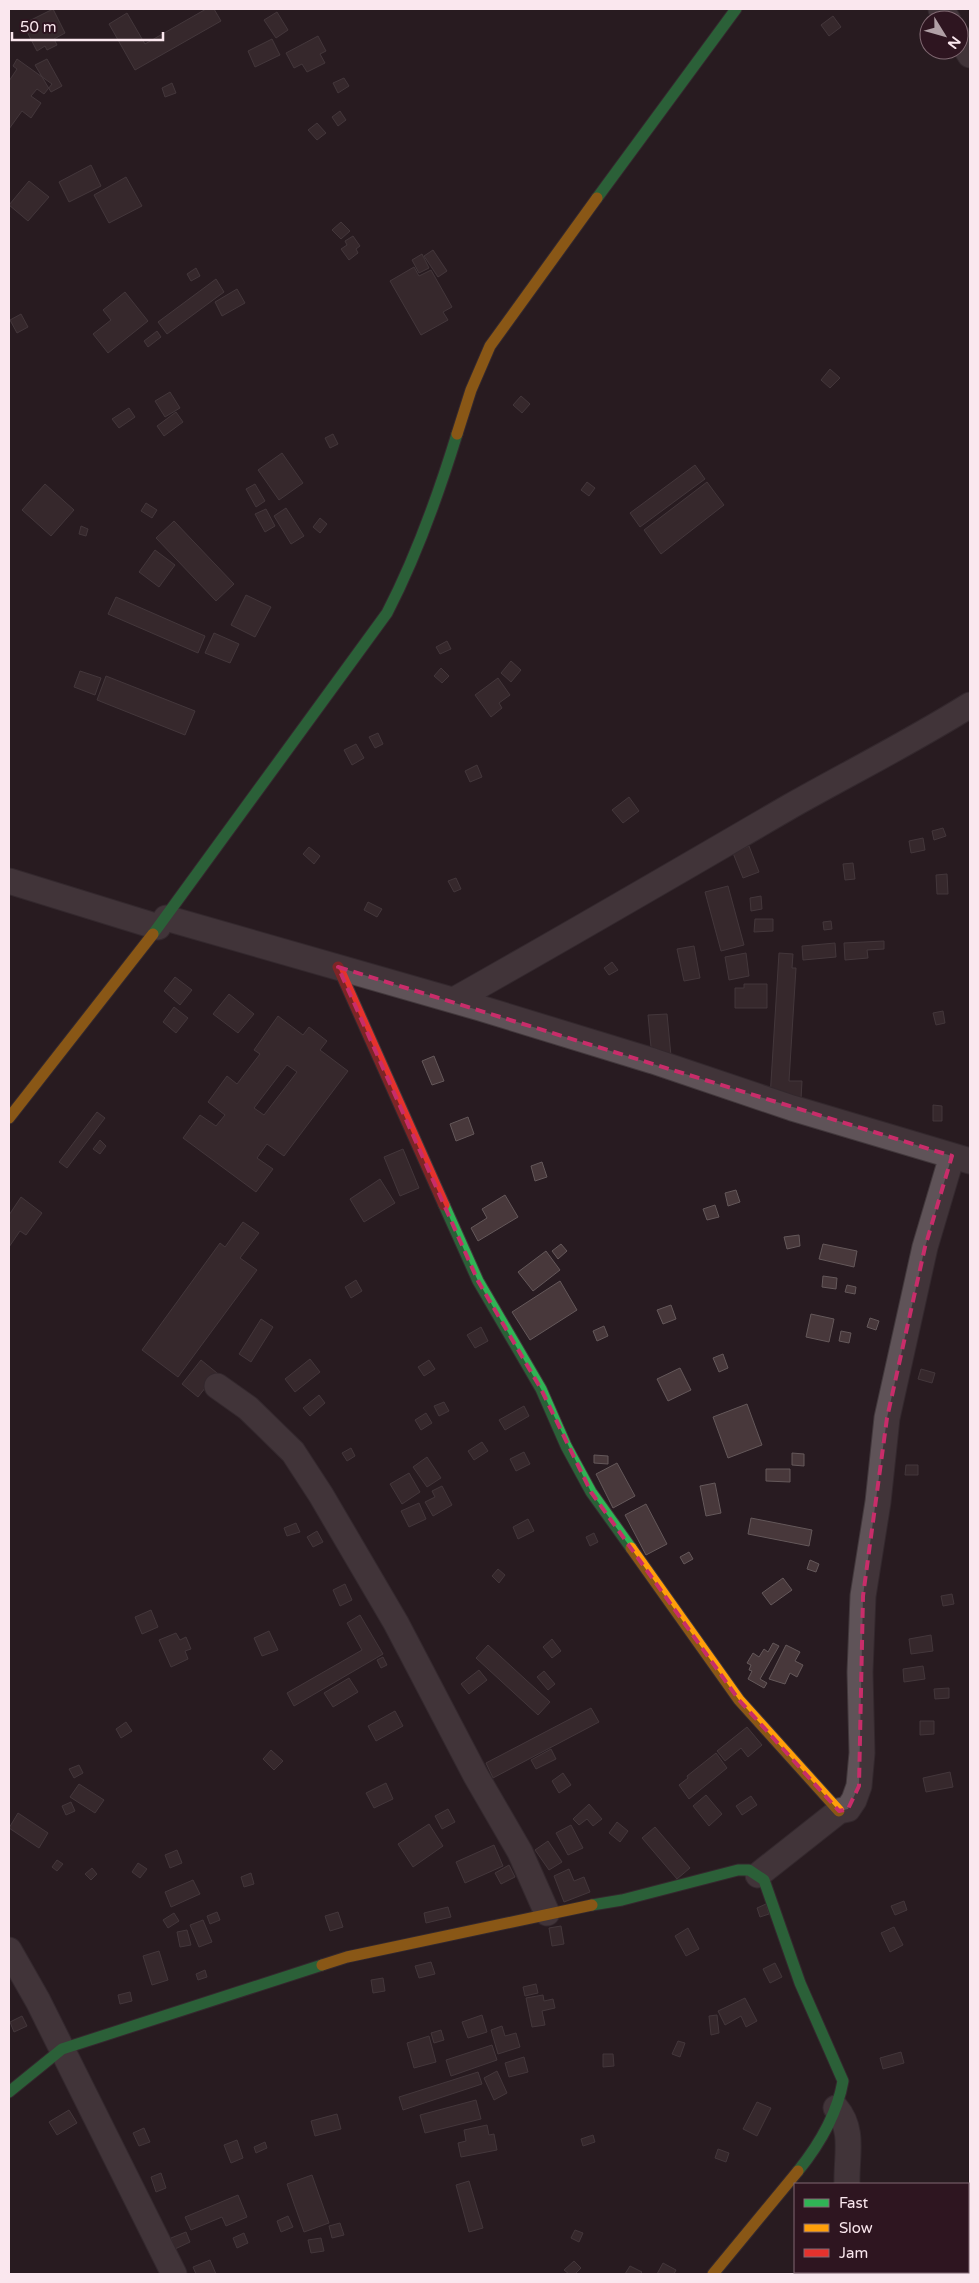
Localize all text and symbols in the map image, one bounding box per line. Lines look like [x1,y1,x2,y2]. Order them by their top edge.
scale bar [12,10,164,42]
north arrow [919,10,969,60]
text: 50 m [20,18,57,36]
text: N [944,33,964,52]
legend [794,2183,969,2273]
text: Fast [839,2194,869,2212]
text: Slow [839,2219,873,2237]
text: Jam [839,2244,868,2262]

